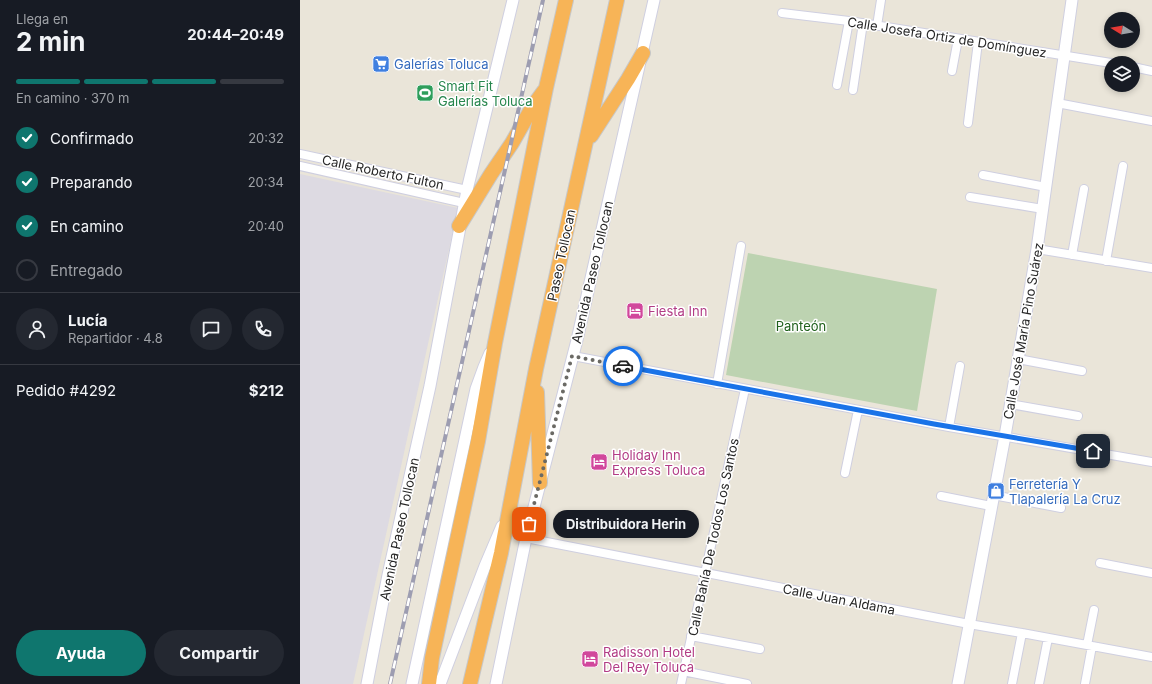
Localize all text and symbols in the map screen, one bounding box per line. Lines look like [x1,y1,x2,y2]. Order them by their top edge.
text: Llega en [16,11,68,27]
north arrow [1104,12,1140,48]
map controls [1104,12,1140,92]
street label: Calle Josefa Ortiz de Domínguez [846,13,1048,61]
text: 20:44–20:49 [187,25,284,44]
text: 2 min [16,26,86,57]
supermarket icon: Galerías Toluca [371,54,391,74]
place label: Galerías Toluca [394,56,489,72]
button: layers [1104,56,1140,92]
place label: Smart Fit Galerías Toluca [438,78,533,109]
sports icon: Smart Fit Galerías Toluca [415,83,435,103]
text: En camino · 370 m [16,90,130,106]
icon: check [16,127,38,149]
text: Confirmado [50,129,134,148]
text: 20:32 [248,130,284,146]
street label: Calle Roberto Fulton [321,151,445,193]
icon: check [16,171,38,193]
text: Preparando [50,173,133,192]
text: 20:34 [248,174,284,190]
street label: Avenida Paseo Tollocan [568,199,616,345]
street label: Paseo Tollocan [543,208,579,302]
icon: check [16,215,38,237]
text: En camino [50,217,124,236]
text: 20:40 [248,218,284,234]
street label: Calle José María Pino Suárez [1000,241,1046,421]
text: Entregado [50,261,123,280]
hotel icon: Fiesta Inn [625,301,645,321]
place label: Fiesta Inn [648,303,707,319]
button: person [16,308,58,350]
button: chat [190,308,232,350]
button: phone [242,308,284,350]
text: Lucía [68,311,107,330]
park label: Panteón [776,318,826,334]
text: Repartidor · 4.8 [68,330,163,346]
courier [603,346,643,386]
icon: car [612,355,634,377]
text: Pedido #4292 [16,381,116,400]
text: $212 [249,381,284,400]
pin [1076,434,1110,468]
street label: Calle Bahía De Todos Los Santos [684,437,742,637]
icon: home [1082,440,1104,462]
place label: Holiday Inn Express Toluca [612,447,705,478]
hotel icon: Holiday Inn Express Toluca [589,452,609,472]
street label: Avenida Paseo Tollocan [376,456,422,602]
place label: Ferretería Y Tlapalería La Cruz [1009,476,1121,507]
shop icon: Ferretería Y Tlapalería La Cruz [986,481,1006,501]
pin [512,507,546,541]
callout: Distribuidora Herin [553,510,699,538]
icon: bag [518,513,540,535]
text: Distribuidora Herin [566,516,686,532]
street label: Calle Juan Aldama [781,580,897,618]
button: Ayuda [16,630,146,676]
button: Compartir [154,630,284,676]
place label: Radisson Hotel Del Rey Toluca [603,644,695,675]
hotel icon: Radisson Hotel Del Rey Toluca [580,649,600,669]

